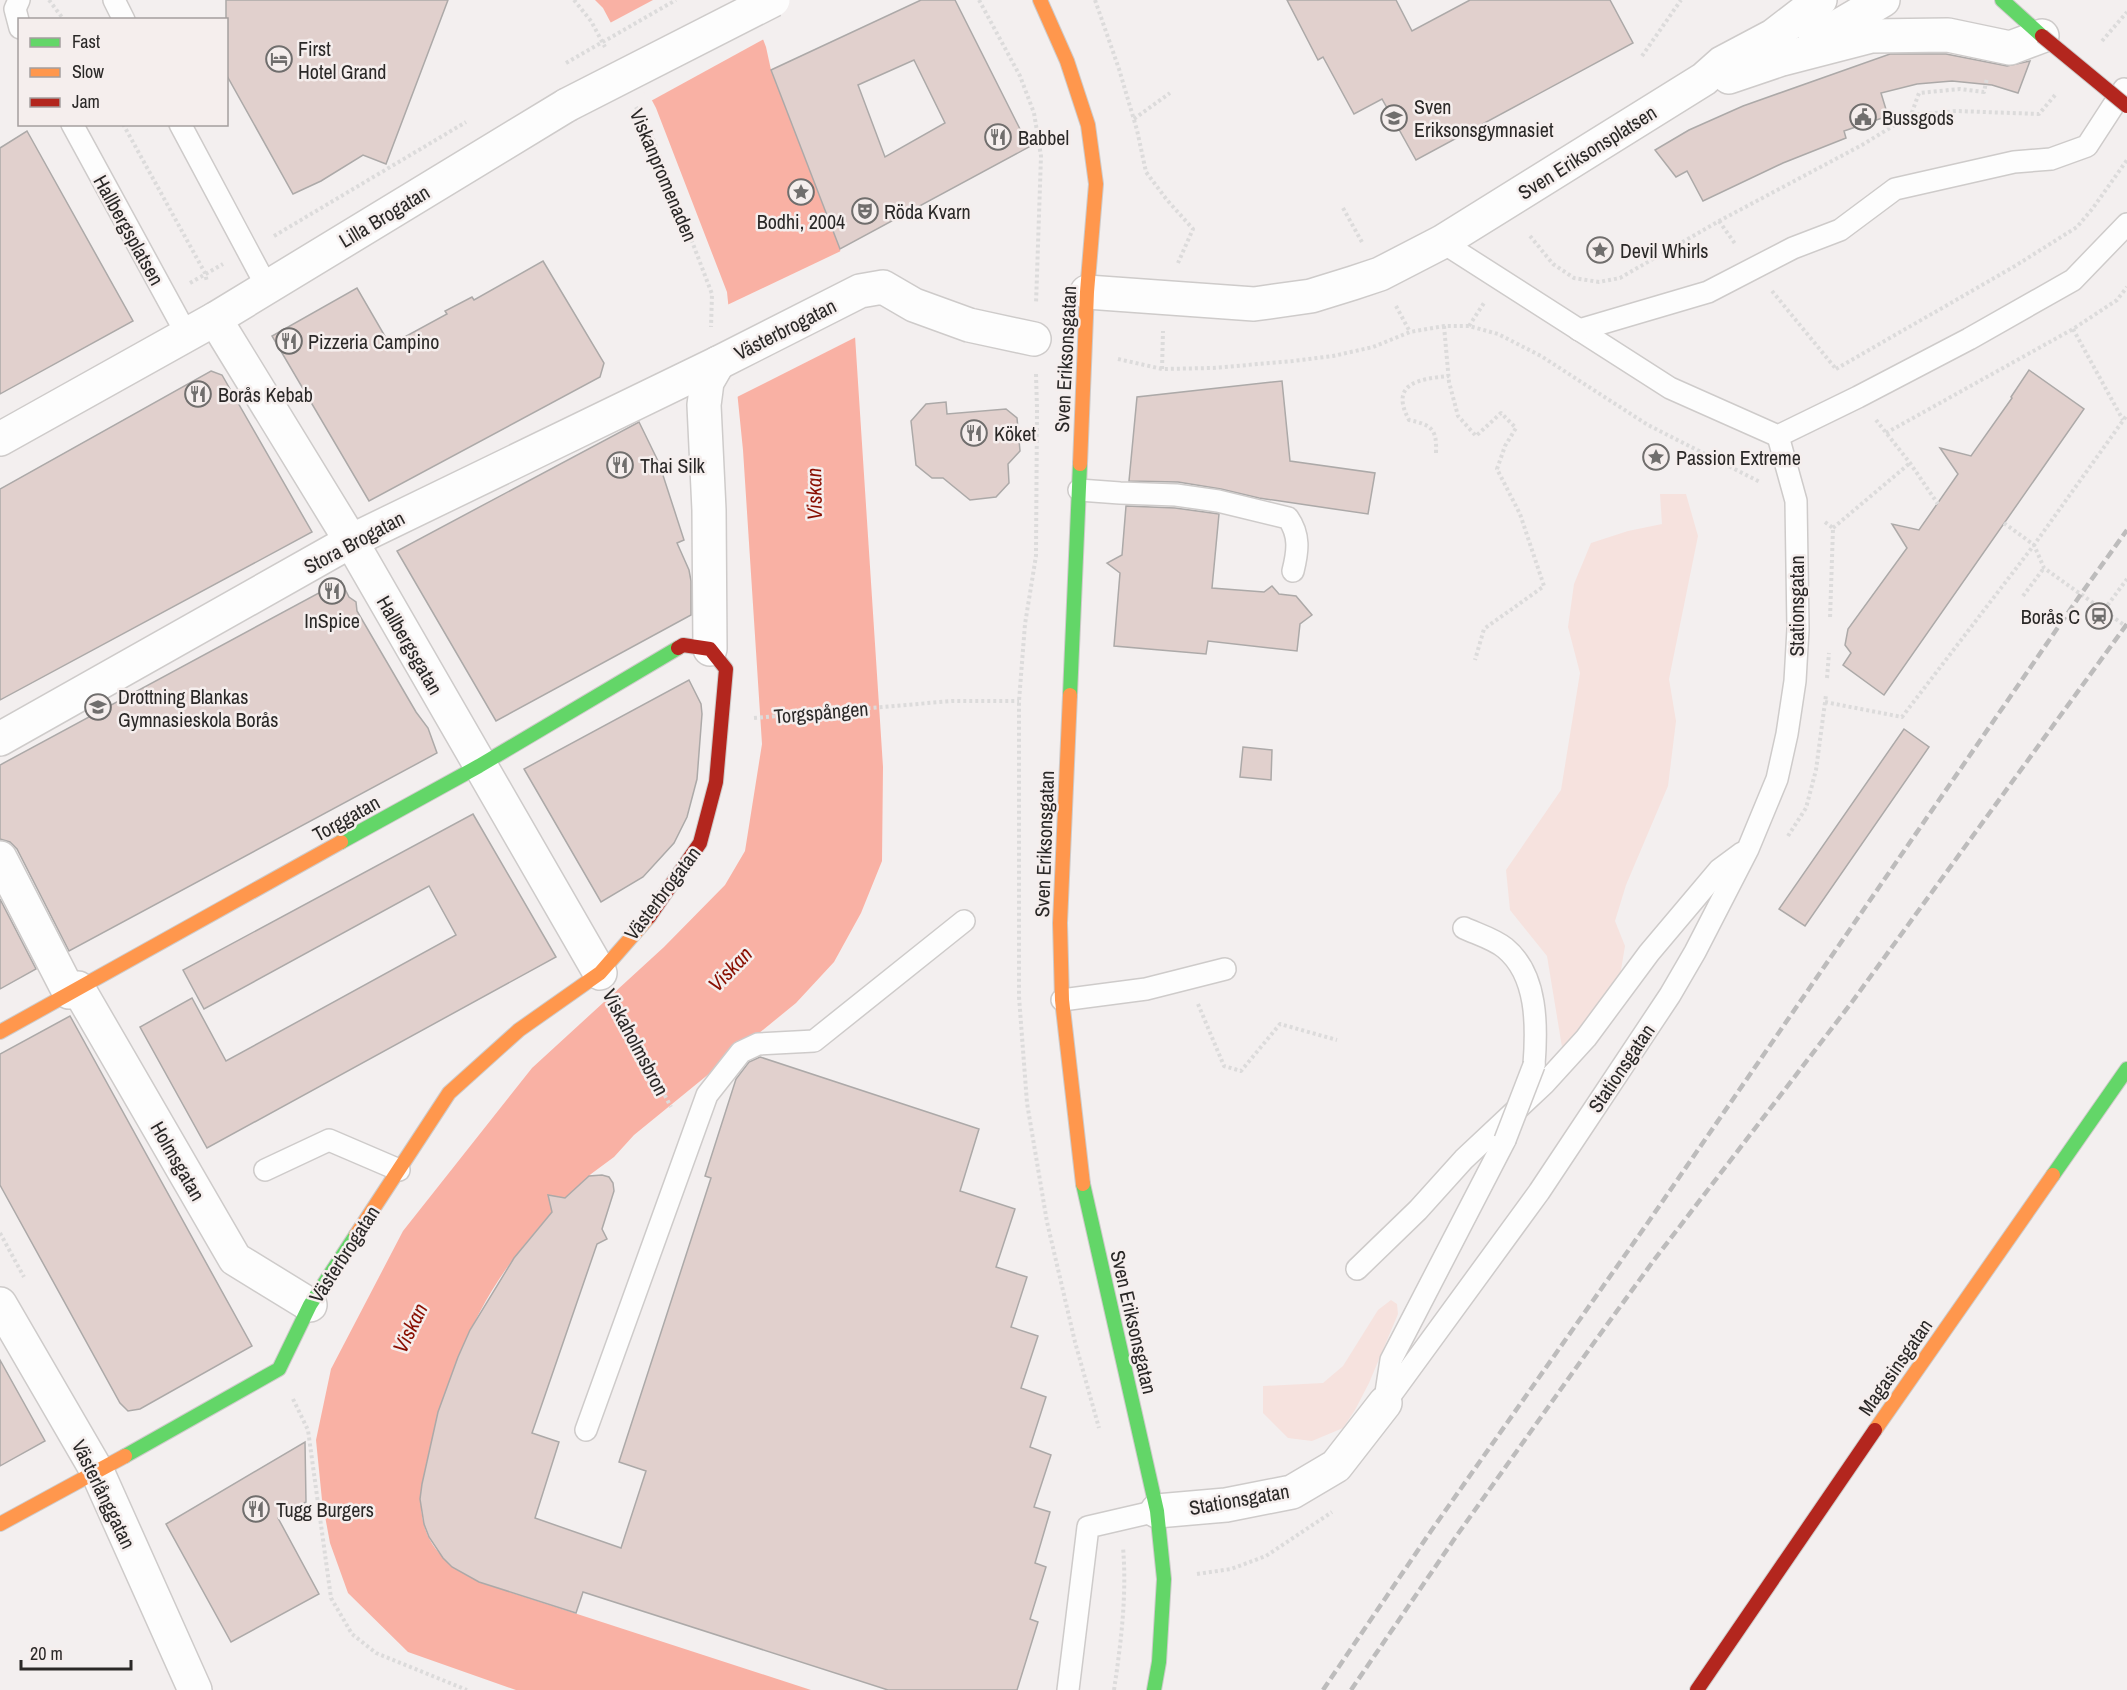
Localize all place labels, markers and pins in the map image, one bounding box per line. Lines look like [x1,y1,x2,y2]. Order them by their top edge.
place label: First Hotel Grand [298,35,386,85]
hotel icon: First Hotel Grand [264,44,294,74]
place label: Sven Eriksonsgymnasiet [1414,93,1554,143]
public building icon: Bussgods [1848,102,1878,132]
school or university icon: Sven Eriksonsgymnasiet [1379,103,1409,133]
place label: Bussgods [1882,104,1954,131]
restaurant icon: Babbel [983,122,1013,152]
place label: Babbel [1018,124,1069,151]
place icon: Bodhi, 2004 [786,177,816,207]
theatre icon: Röda Kvarn [850,196,880,226]
place label: Röda Kvarn [884,198,971,225]
place label: Bodhi, 2004 [757,208,845,235]
place icon: Devil Whirls [1585,235,1615,265]
place label: Devil Whirls [1620,237,1708,264]
restaurant icon: Pizzeria Campino [274,326,304,356]
place label: Pizzeria Campino [308,328,439,355]
restaurant icon: Borås Kebab [183,379,213,409]
place label: Borås Kebab [218,381,313,408]
restaurant icon: Köket [959,418,989,448]
place label: Köket [994,420,1036,447]
place icon: Passion Extreme [1641,442,1671,472]
place label: Passion Extreme [1676,444,1801,471]
restaurant icon: Thai Silk [605,450,635,480]
place label: Thai Silk [640,452,706,479]
restaurant icon: InSpice [317,576,347,606]
station icon: Borås C [2084,601,2114,631]
place label: Borås C [2021,603,2080,630]
place label: InSpice [304,607,360,634]
place label: Drottning Blankas Gymnasieskola Borås [118,683,278,733]
school or university icon: Drottning Blankas Gymnasieskola Borås [83,692,113,722]
restaurant icon: Tugg Burgers [241,1494,271,1524]
place label: Tugg Burgers [276,1496,374,1523]

